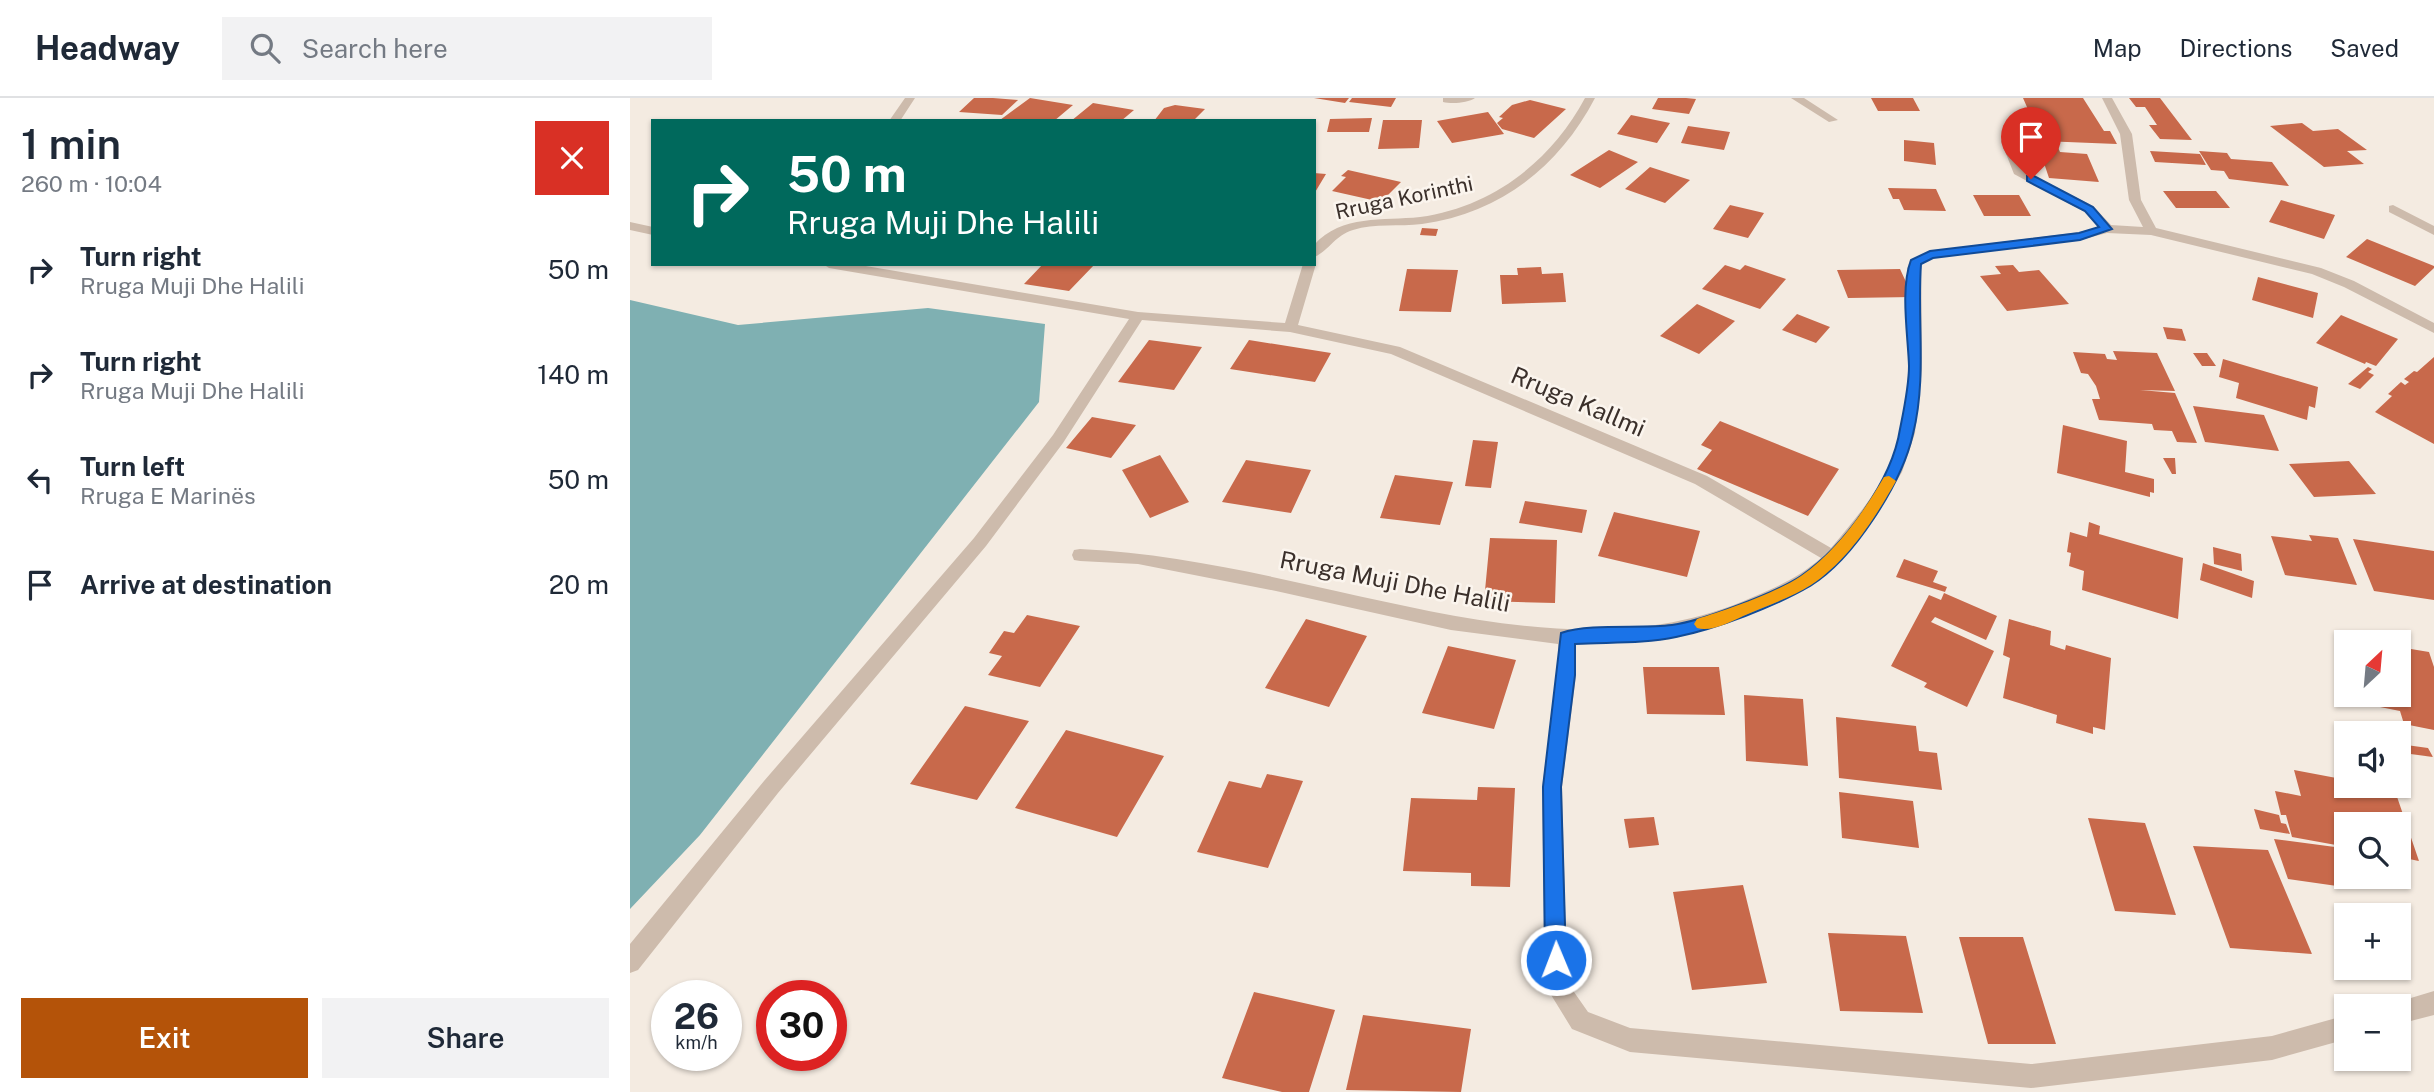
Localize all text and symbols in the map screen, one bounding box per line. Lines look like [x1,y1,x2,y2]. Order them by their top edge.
search box [222,17,712,80]
text: Headway [35,29,180,67]
icon: search [246,29,284,67]
text: Search here [302,33,448,64]
text: Map [2093,34,2142,62]
text: Directions [2180,34,2292,62]
text: Saved [2330,34,2399,62]
pin [2001,107,2061,179]
icon: arrive [2012,118,2050,156]
text: 1 min [21,119,121,168]
button: close [535,121,609,195]
text: 50 m [787,145,907,203]
icon: right [672,147,763,238]
text: 260 m · 10:04 [21,170,162,197]
street label: Rruga Korinthi [1333,171,1475,224]
text: Rruga Muji Dhe Halili [787,204,1099,241]
text: Turn right [80,241,202,272]
icon: right [21,251,59,289]
text: 50 m [548,254,609,285]
text: Rruga Muji Dhe Halili [80,272,304,299]
text: Turn right [80,346,202,377]
icon: right [21,356,59,394]
text: 140 m [537,359,609,390]
street label: Rruga Kallmi [1507,360,1650,442]
text: Rruga Muji Dhe Halili [80,377,304,404]
text: Turn left [80,451,185,482]
icon: left [21,461,59,499]
text: 50 m [548,464,609,495]
text: Rruga E Marinës [80,482,256,509]
street label: Rruga Muji Dhe Halili [1278,545,1513,617]
icon: arrive [21,566,59,604]
text: Arrive at destination [80,569,332,600]
text: 20 m [549,569,609,600]
north arrow [2334,630,2412,707]
map controls [2334,630,2411,1071]
button: sound [2334,721,2411,798]
button: search [2334,812,2411,889]
button: + [2334,903,2411,980]
position arrow [1519,923,1593,997]
speed limit sign: 30 [756,980,847,1071]
button: − [2334,994,2411,1071]
text: 26 [674,996,719,1037]
button: Exit [21,998,308,1078]
button: Share [322,998,609,1078]
text: km/h [675,1032,718,1053]

